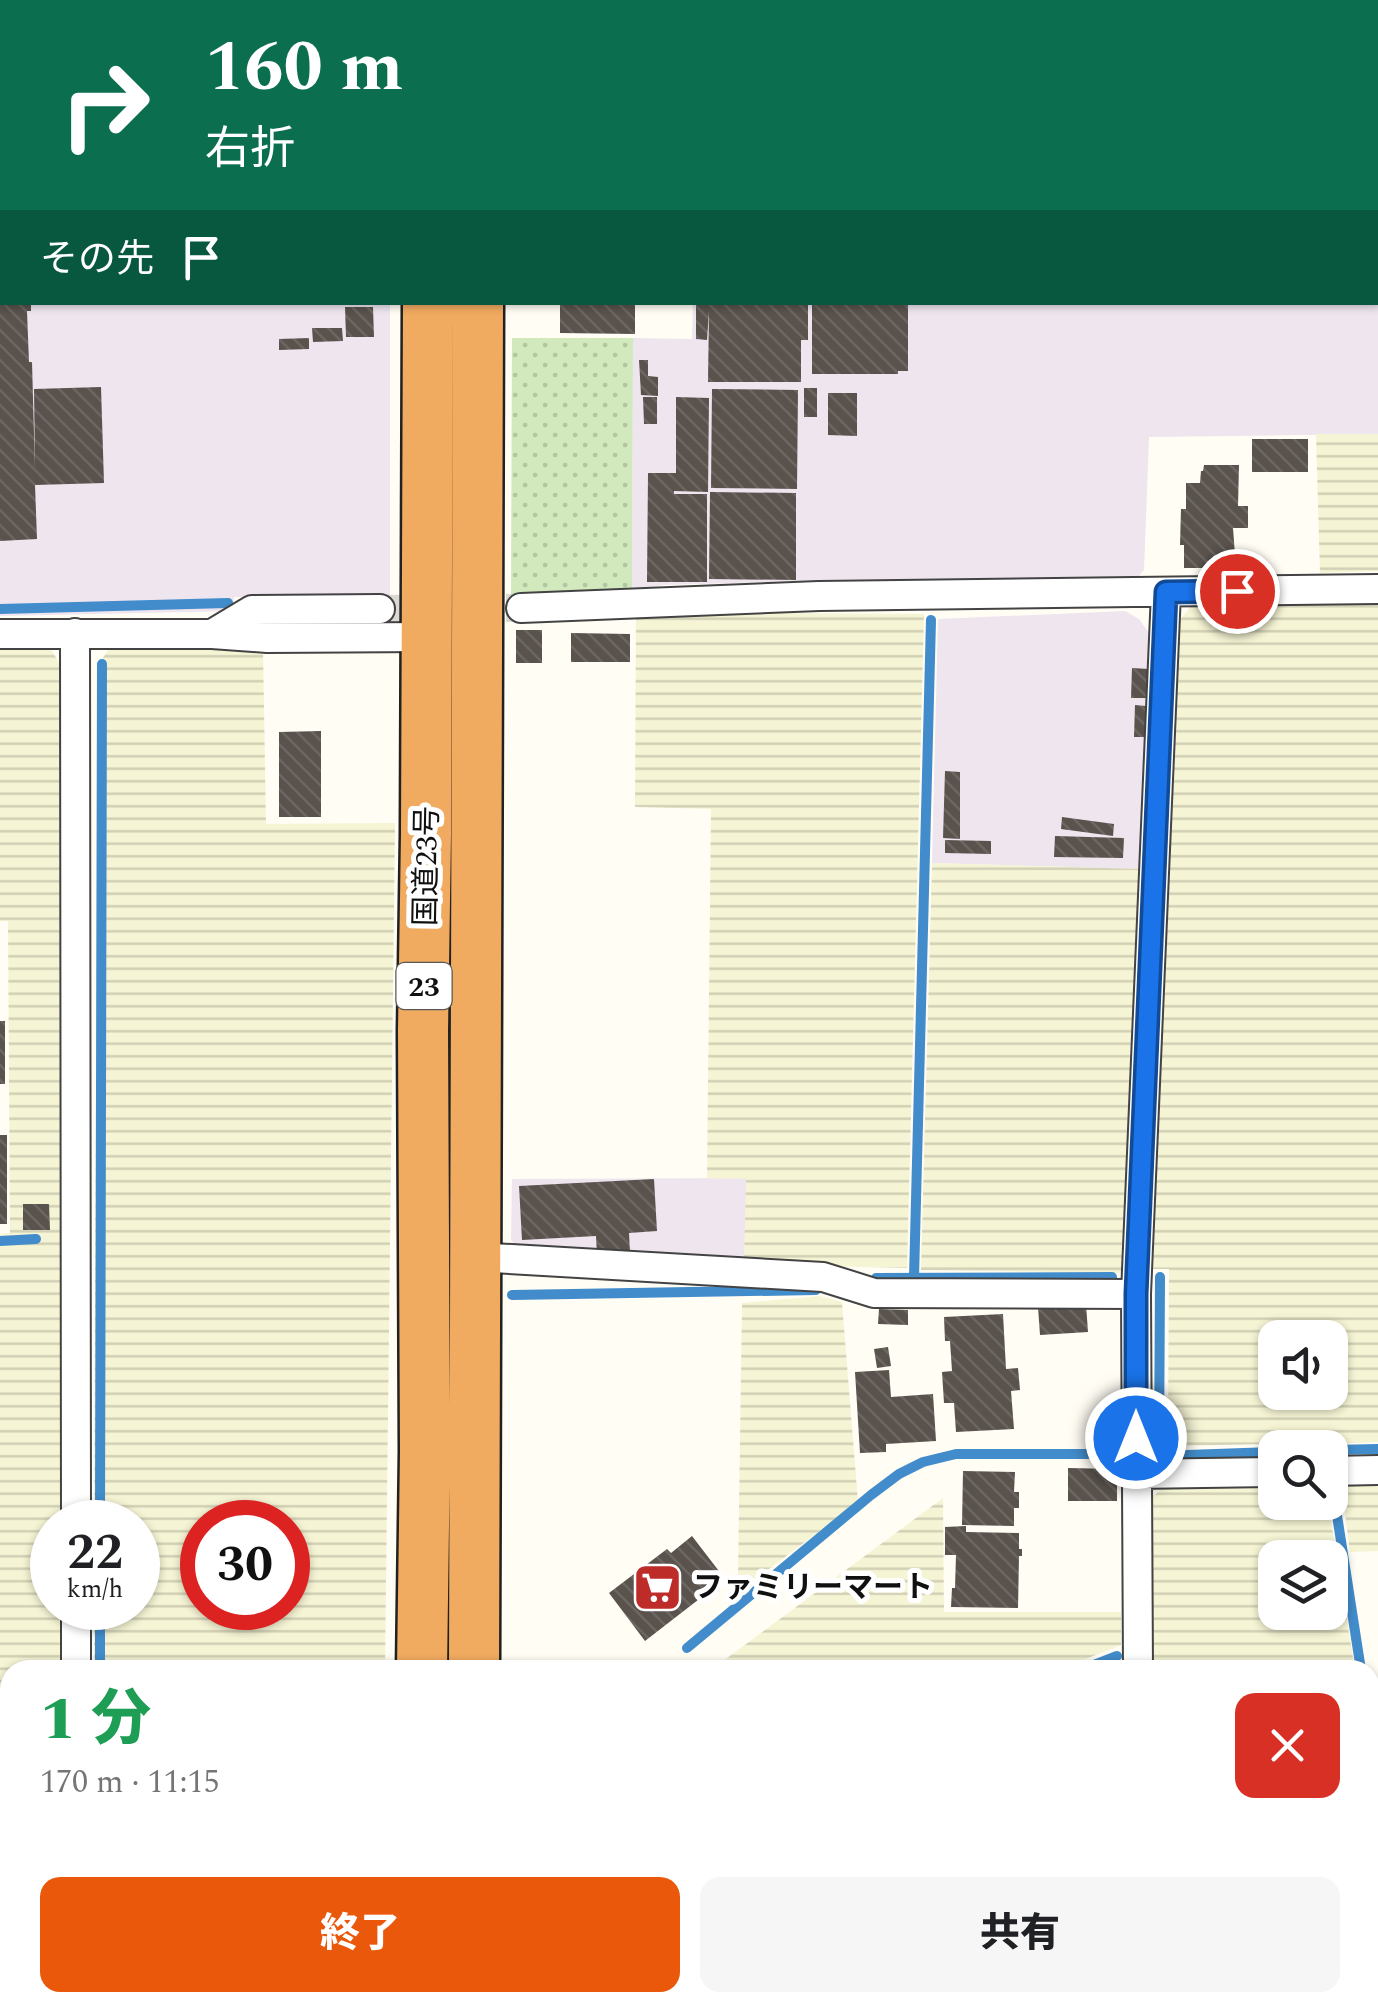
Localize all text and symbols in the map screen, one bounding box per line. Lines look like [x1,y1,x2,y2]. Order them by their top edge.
text: 160 m [205,15,403,121]
icon: right [40,40,170,170]
text: 右折 [205,115,295,184]
icon: arrive [174,230,229,285]
text: その先 [40,231,154,289]
pin [1195,549,1280,634]
icon: arrive [1210,564,1265,619]
street label: 国道23号 [403,806,451,926]
road number: 23 [396,963,452,1009]
map controls [1258,1320,1348,1630]
button: sound [1258,1320,1348,1410]
position arrow [1084,1386,1188,1490]
button: search [1258,1430,1348,1520]
speed limit sign: 30 [180,1500,310,1630]
text: 22 [67,1515,123,1591]
button: layers [1258,1540,1348,1630]
supermarket icon: ファミリーマート [632,1561,684,1613]
place label: ファミリーマート [693,1565,933,1611]
text: km/h [67,1571,123,1609]
text: 1 分 [40,1674,151,1766]
button: close [1235,1693,1340,1798]
text: 170 m · 11:15 [40,1758,220,1807]
button: 終了 [40,1877,680,1992]
button: 共有 [700,1877,1340,1992]

